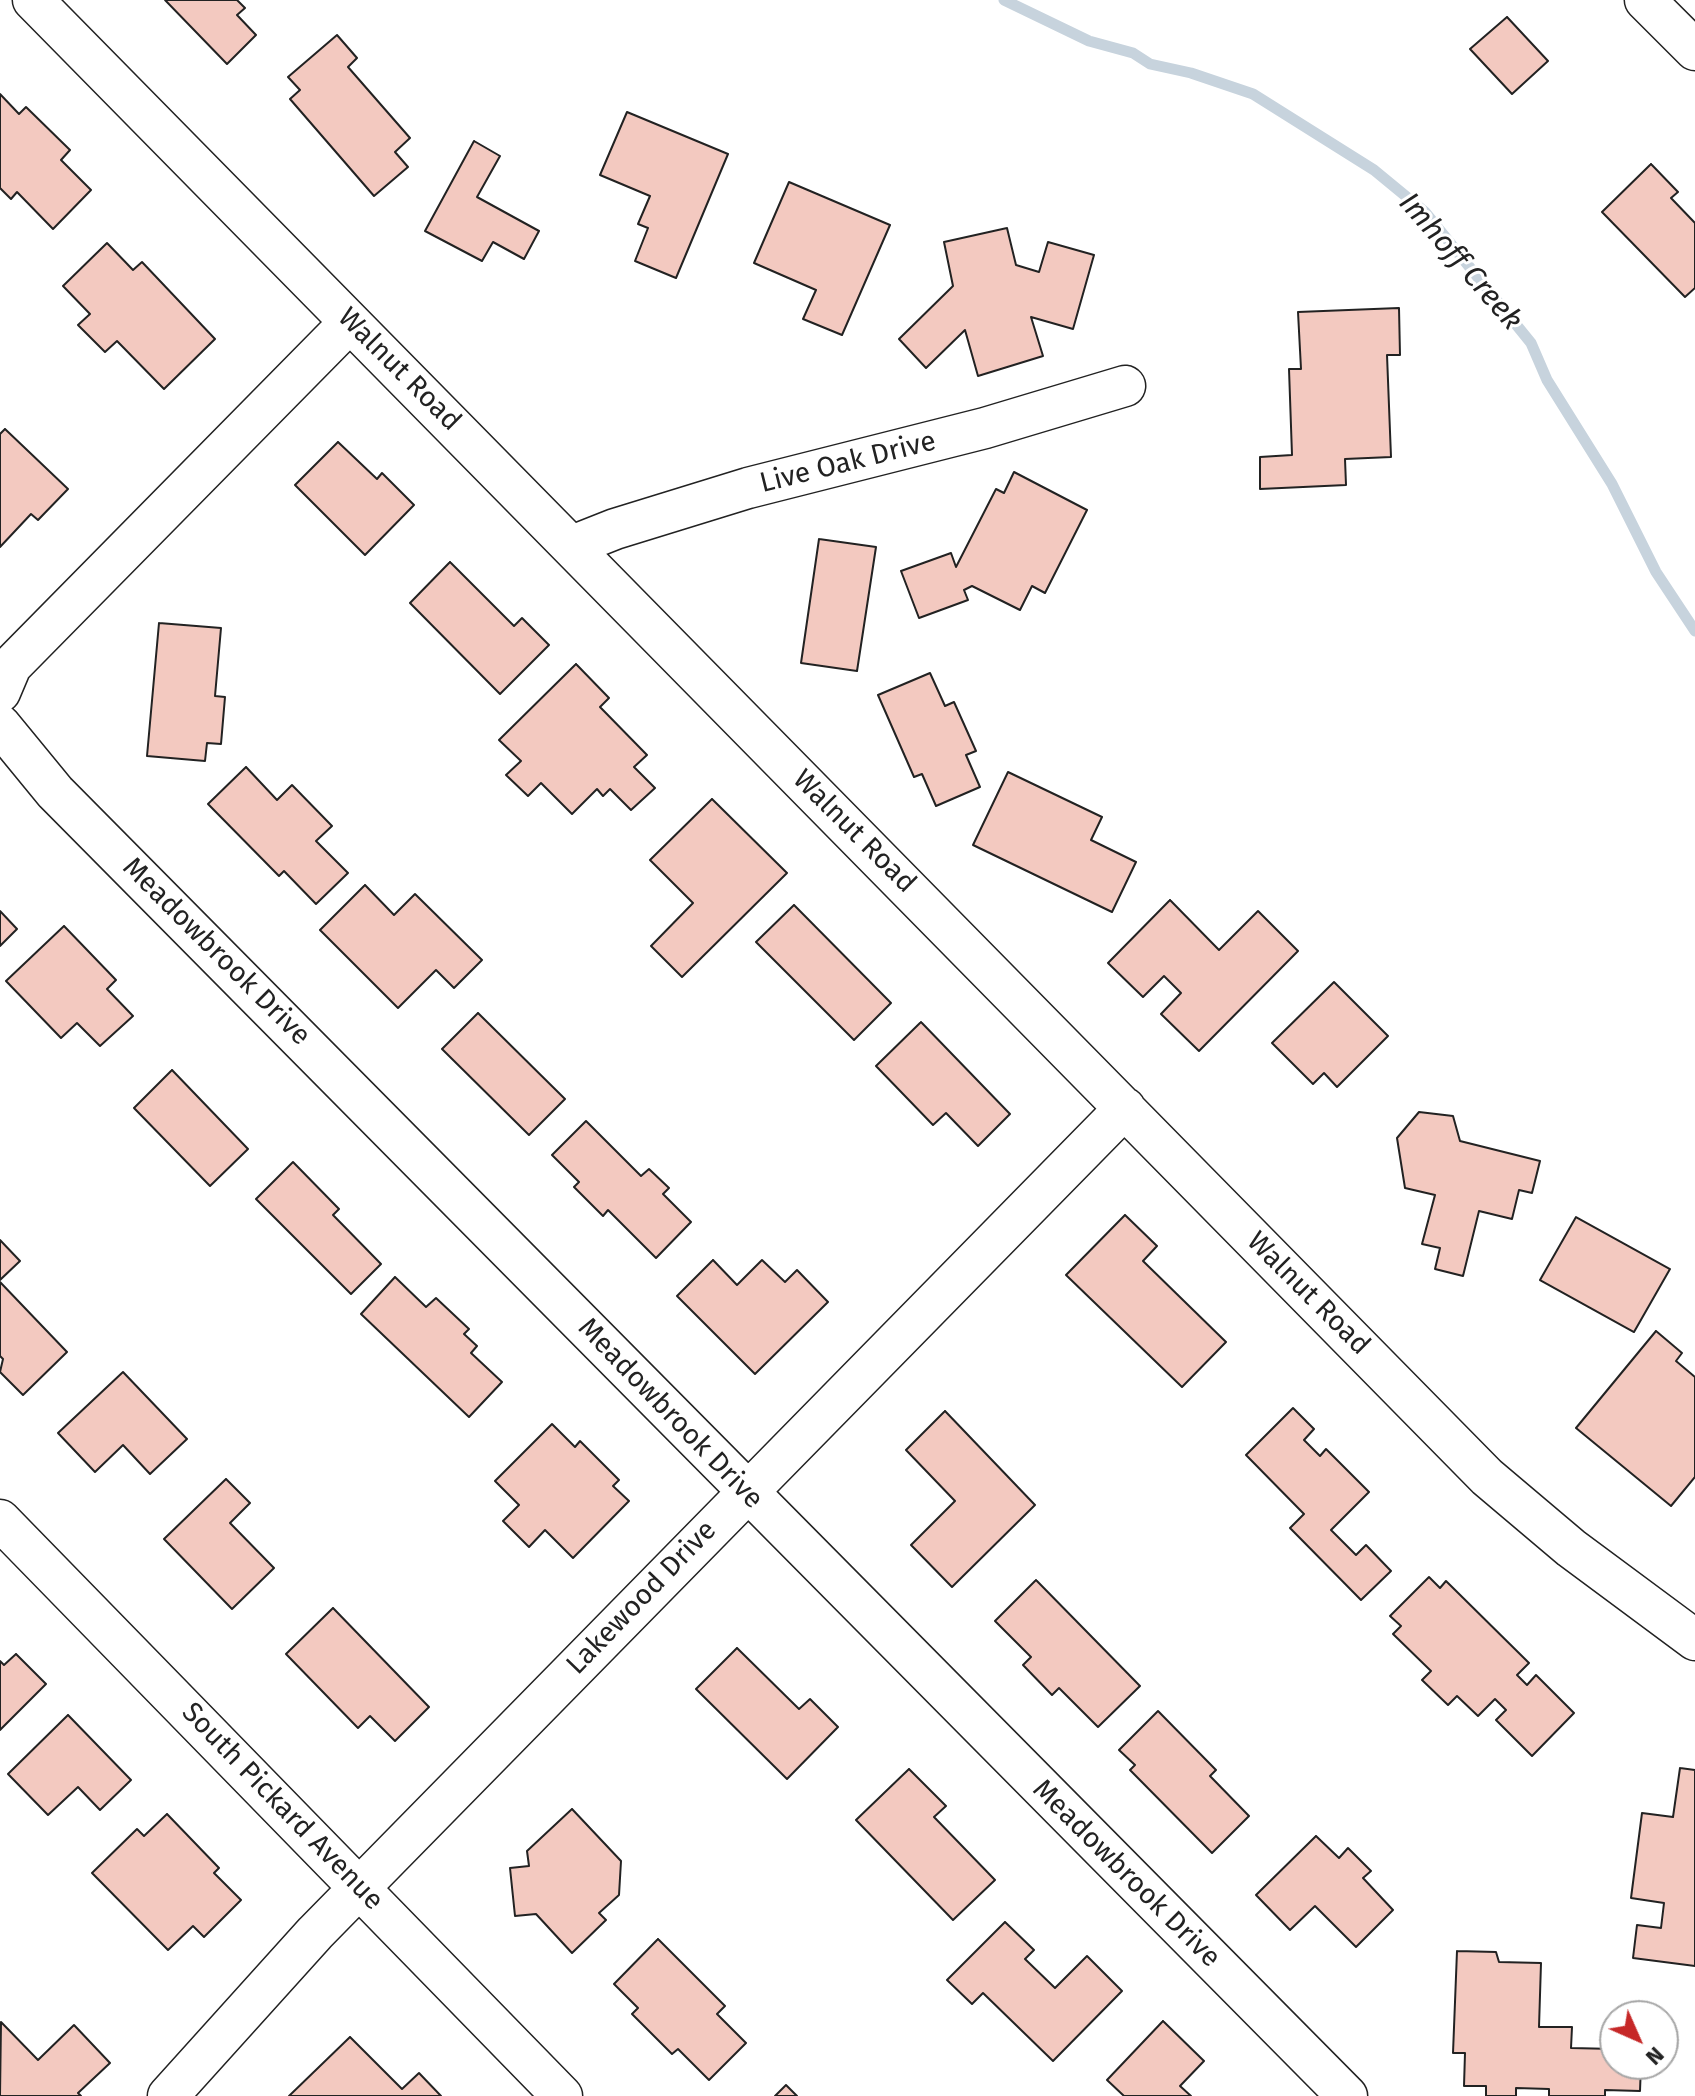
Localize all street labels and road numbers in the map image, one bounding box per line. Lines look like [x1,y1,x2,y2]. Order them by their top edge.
street label: Walnut Road [330,301,468,439]
street label: Live Oak Drive [757,425,939,501]
street label: Walnut Road [785,763,923,901]
street label: Meadowbrook Drive [115,851,317,1053]
street label: Walnut Road [1239,1225,1377,1363]
street label: Meadowbrook Drive [570,1312,770,1516]
street label: Lakewood Drive [560,1514,724,1682]
street label: South Pickard Avenue [174,1696,390,1918]
street label: Meadowbrook Drive [1025,1773,1227,1975]

